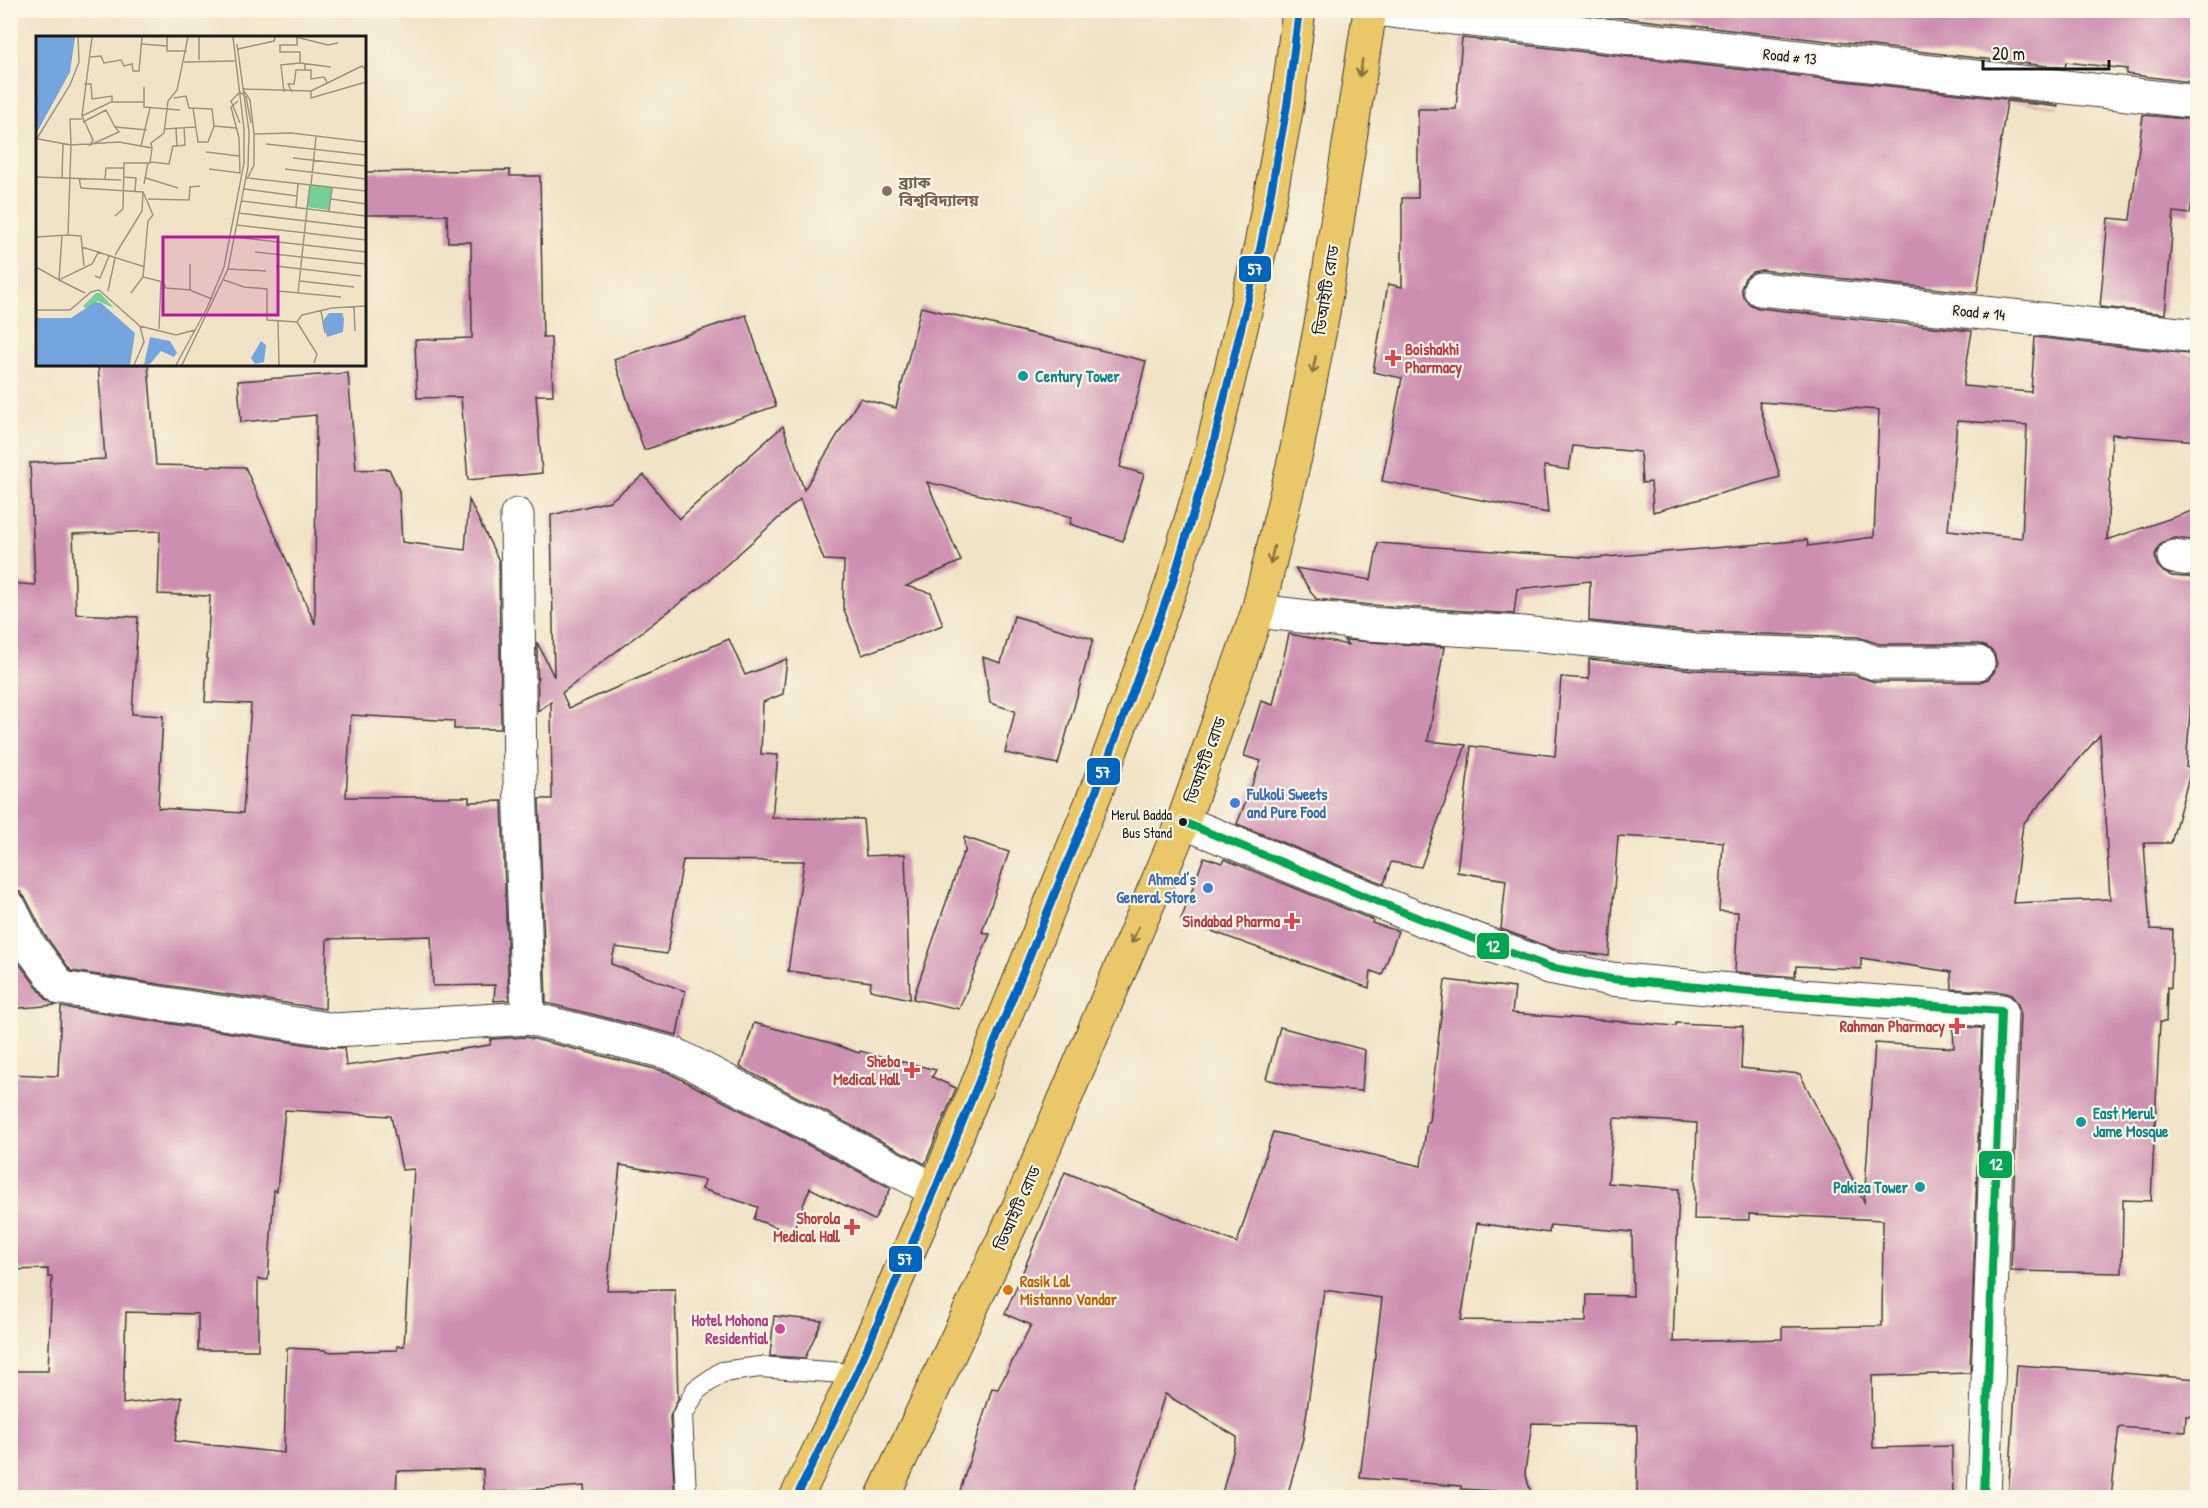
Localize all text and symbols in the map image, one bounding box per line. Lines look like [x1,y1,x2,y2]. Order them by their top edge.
scale bar [1983,33,2109,71]
inset map [36,36,366,366]
text: 20 m [1992,41,2025,66]
street label: Road # 13 [1762,42,1818,70]
one-way arrow [1355,58,1366,78]
place label: ব্র্যাক বিশ্ববিদ্যালয় [898,171,980,211]
marker: ব্র্যাক বিশ্ববিদ্যালয় [880,184,894,198]
street label: ডিআইটি রোড [1308,243,1344,337]
line badge: 57 [1238,255,1272,283]
text: 57 [1248,258,1262,280]
street label: Road # 14 [1952,298,2006,326]
place label: Boishakhi Pharmacy [1405,338,1462,379]
marker: Boishakhi Pharmacy [1386,351,1400,365]
one-way arrow [1308,354,1319,374]
place label: Century Tower [1035,365,1121,388]
marker: Century Tower [1016,369,1030,383]
one-way arrow [1265,545,1277,564]
street label: ডিআইটি রোড [1179,713,1231,807]
line badge: 57 [1086,757,1121,786]
text: 57 [1096,761,1110,783]
place label: Fulkoli Sweets and Pure Food [1246,783,1328,823]
marker: Fulkoli Sweets and Pure Food [1228,796,1242,810]
place label: Merul Badda Bus Stand [1111,805,1173,842]
marker: Merul Badda Bus Stand [1177,816,1189,828]
place label: Ahmed’s General Store [1116,868,1197,908]
marker: Ahmed’s General Store [1201,881,1215,895]
place label: Sindabad Pharma [1183,910,1281,932]
marker: Sindabad Pharma [1285,914,1299,928]
one-way arrow [1129,926,1140,944]
line badge: 12 [1476,932,1510,960]
text: 12 [1486,935,1500,957]
place label: Rahman Pharmacy [1840,1015,1945,1038]
marker: Rahman Pharmacy [1950,1019,1964,1033]
place label: Sheba Medical Hall [833,1050,901,1090]
marker: Sheba Medical Hall [905,1063,919,1077]
place label: East Merul Jame Mosque [2093,1102,2169,1143]
marker: East Merul Jame Mosque [2074,1115,2088,1129]
line badge: 12 [1978,1150,2013,1179]
text: 12 [1989,1153,2003,1175]
street label: ডিআইটি রোড [988,1162,1046,1255]
place label: Pakiza Tower [1833,1176,1909,1198]
marker: Pakiza Tower [1913,1180,1927,1194]
place label: Shorola Medical Hall [773,1207,841,1247]
marker: Shorola Medical Hall [845,1220,859,1234]
line badge: 57 [888,1245,923,1273]
text: 57 [898,1248,912,1270]
place label: Rasik Lal Mistanno Vandar [1020,1270,1118,1310]
marker: Rasik Lal Mistanno Vandar [1001,1283,1015,1297]
place label: Hotel Mohona Residential [692,1309,769,1349]
marker: Hotel Mohona Residential [773,1322,787,1336]

